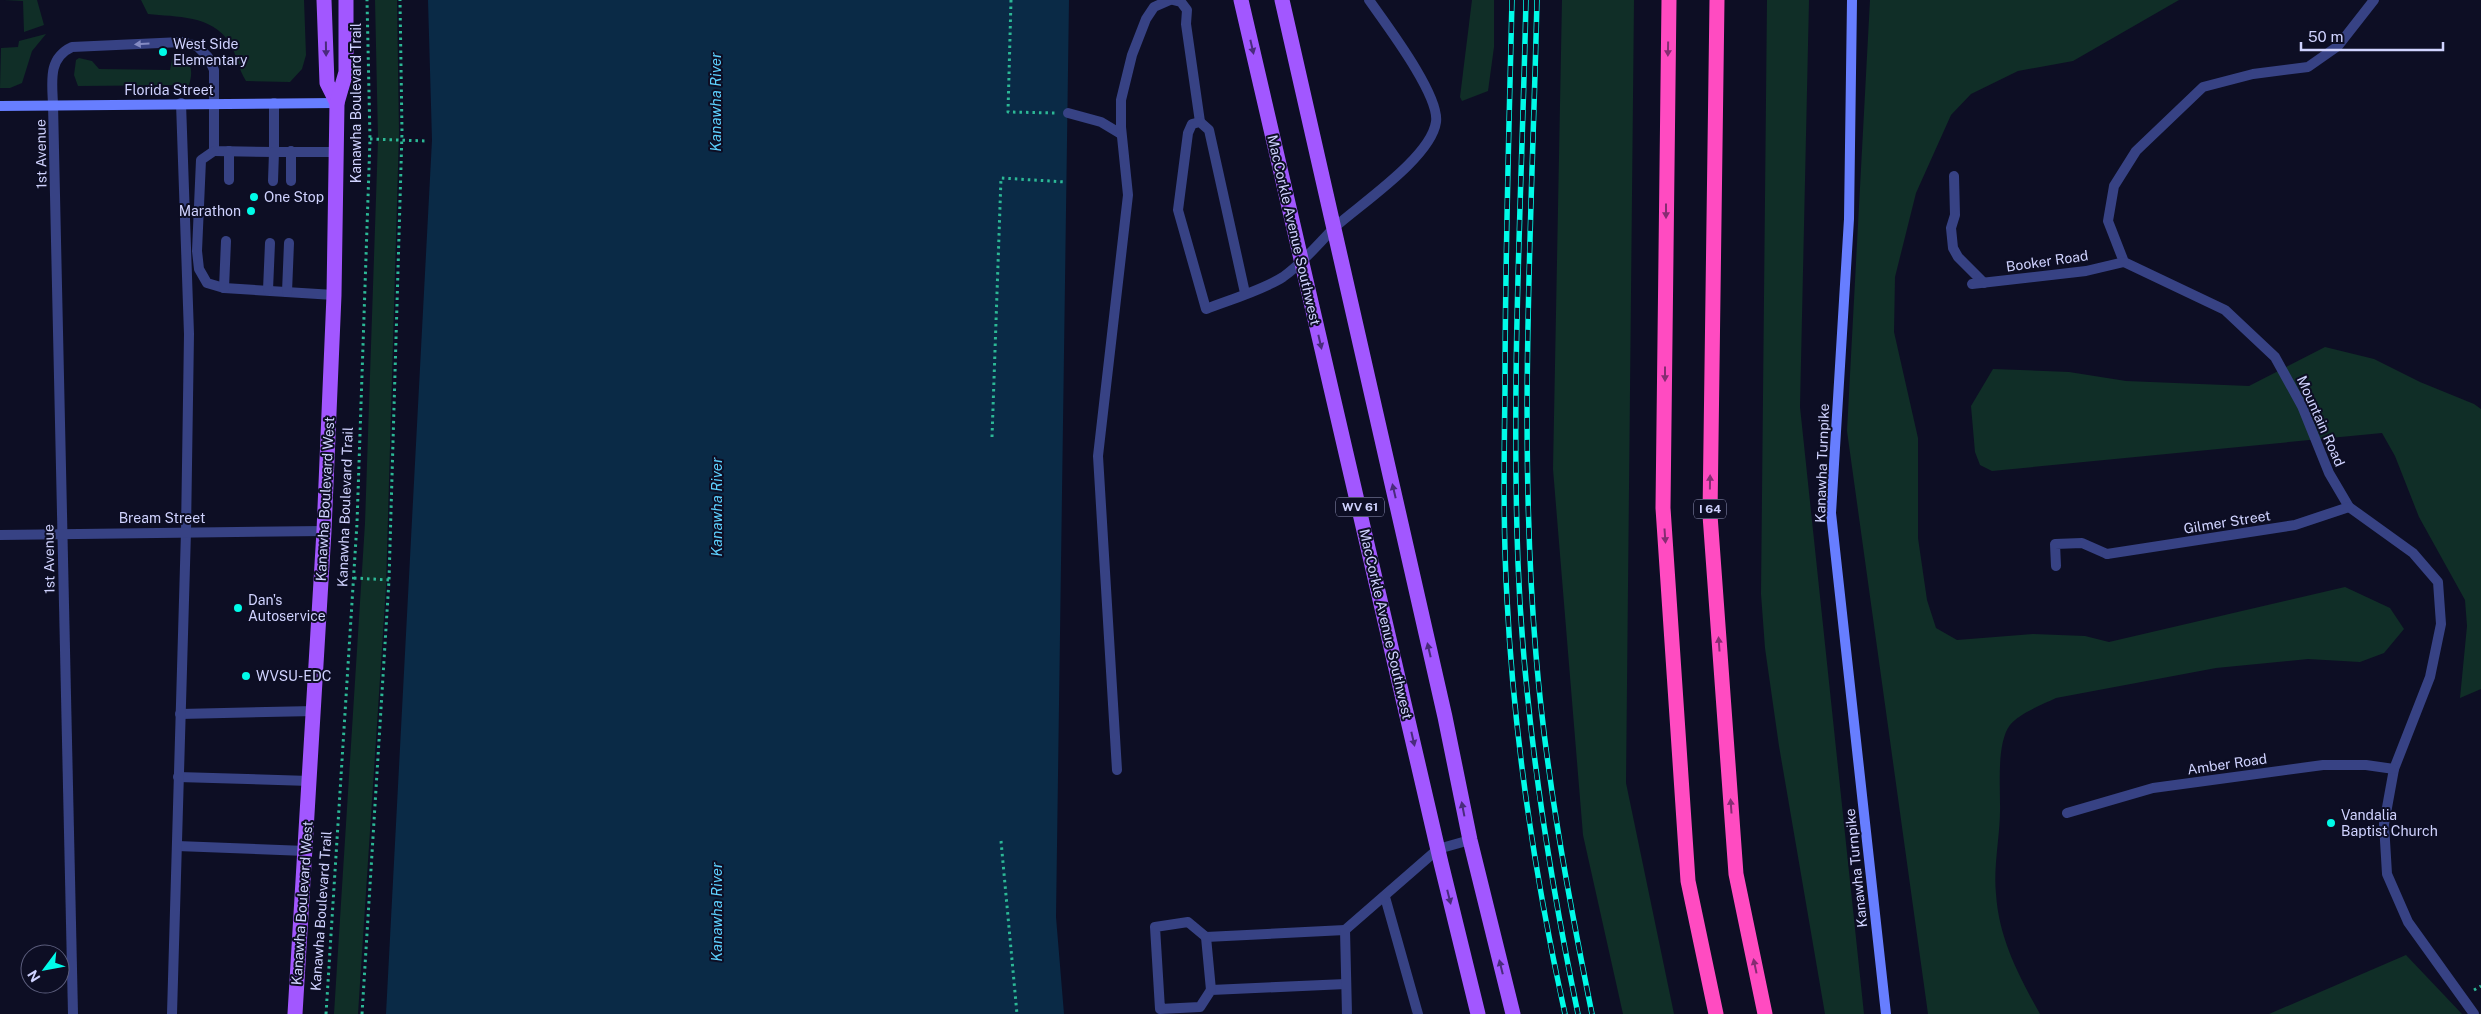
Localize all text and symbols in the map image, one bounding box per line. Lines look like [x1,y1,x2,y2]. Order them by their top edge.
scale bar [2301,20,2444,52]
street label: Kanawha Boulevard Trail [348,23,364,183]
text: 50 m [2308,28,2343,45]
place label: West Side Elementary [173,36,248,68]
one-way arrow [134,40,150,48]
one-way arrow [1248,40,1256,55]
one-way arrow [322,41,330,57]
one-way arrow [1664,41,1672,57]
marker: West Side Elementary [157,46,169,58]
water label: Kanawha River [707,52,724,152]
street label: Florida Street [124,82,214,98]
street label: 1st Avenue [32,119,50,189]
street label: MacCorkle Avenue Southwest [1264,133,1324,327]
place label: One Stop [264,189,324,205]
marker: One Stop [248,191,260,203]
place label: Marathon [179,203,241,219]
one-way arrow [1662,203,1670,219]
marker: Marathon [245,205,257,217]
street label: Booker Road [2005,247,2089,275]
one-way arrow [1316,335,1324,350]
one-way arrow [1660,366,1668,382]
street label: Mountain Road [2294,373,2348,469]
street label: Kanawha Turnpike [1812,403,1832,523]
street label: Kanawha Boulevard West [313,416,337,582]
street label: Kanawha Boulevard Trail [334,427,356,587]
water label: Kanawha River [708,457,725,557]
one-way arrow [1706,473,1714,489]
one-way arrow [1390,484,1398,499]
road number: WV 61 [1336,498,1384,516]
road number: I 64 [1694,499,1726,518]
street label: Gilmer Street [2182,507,2272,537]
street label: Bream Street [119,510,205,526]
street label: 1st Avenue [40,524,58,594]
street label: MacCorkle Avenue Southwest [1356,527,1416,721]
one-way arrow [1662,528,1670,544]
place label: Dan's Autoservice [248,592,326,624]
marker: Dan's Autoservice [232,602,244,614]
one-way arrow [1715,636,1723,652]
one-way arrow [1425,642,1433,657]
place label: WVSU-EDC [256,668,331,684]
marker: WVSU-EDC [240,670,252,682]
one-way arrow [1409,731,1417,746]
street label: Amber Road [2186,750,2268,778]
one-way arrow [1727,798,1735,814]
one-way arrow [1459,801,1467,816]
place label: Vandalia Baptist Church [2341,807,2438,839]
street label: Kanawha Turnpike [1842,808,1870,928]
marker: Vandalia Baptist Church [2325,817,2337,829]
street label: Kanawha Boulevard West [288,820,316,986]
street label: Kanawha Boulevard Trail [307,830,335,992]
water label: Kanawha River [708,862,725,962]
one-way arrow [1445,890,1453,905]
north arrow [20,944,70,994]
one-way arrow [1751,958,1759,974]
one-way arrow [1496,959,1504,974]
text: N [24,967,44,985]

